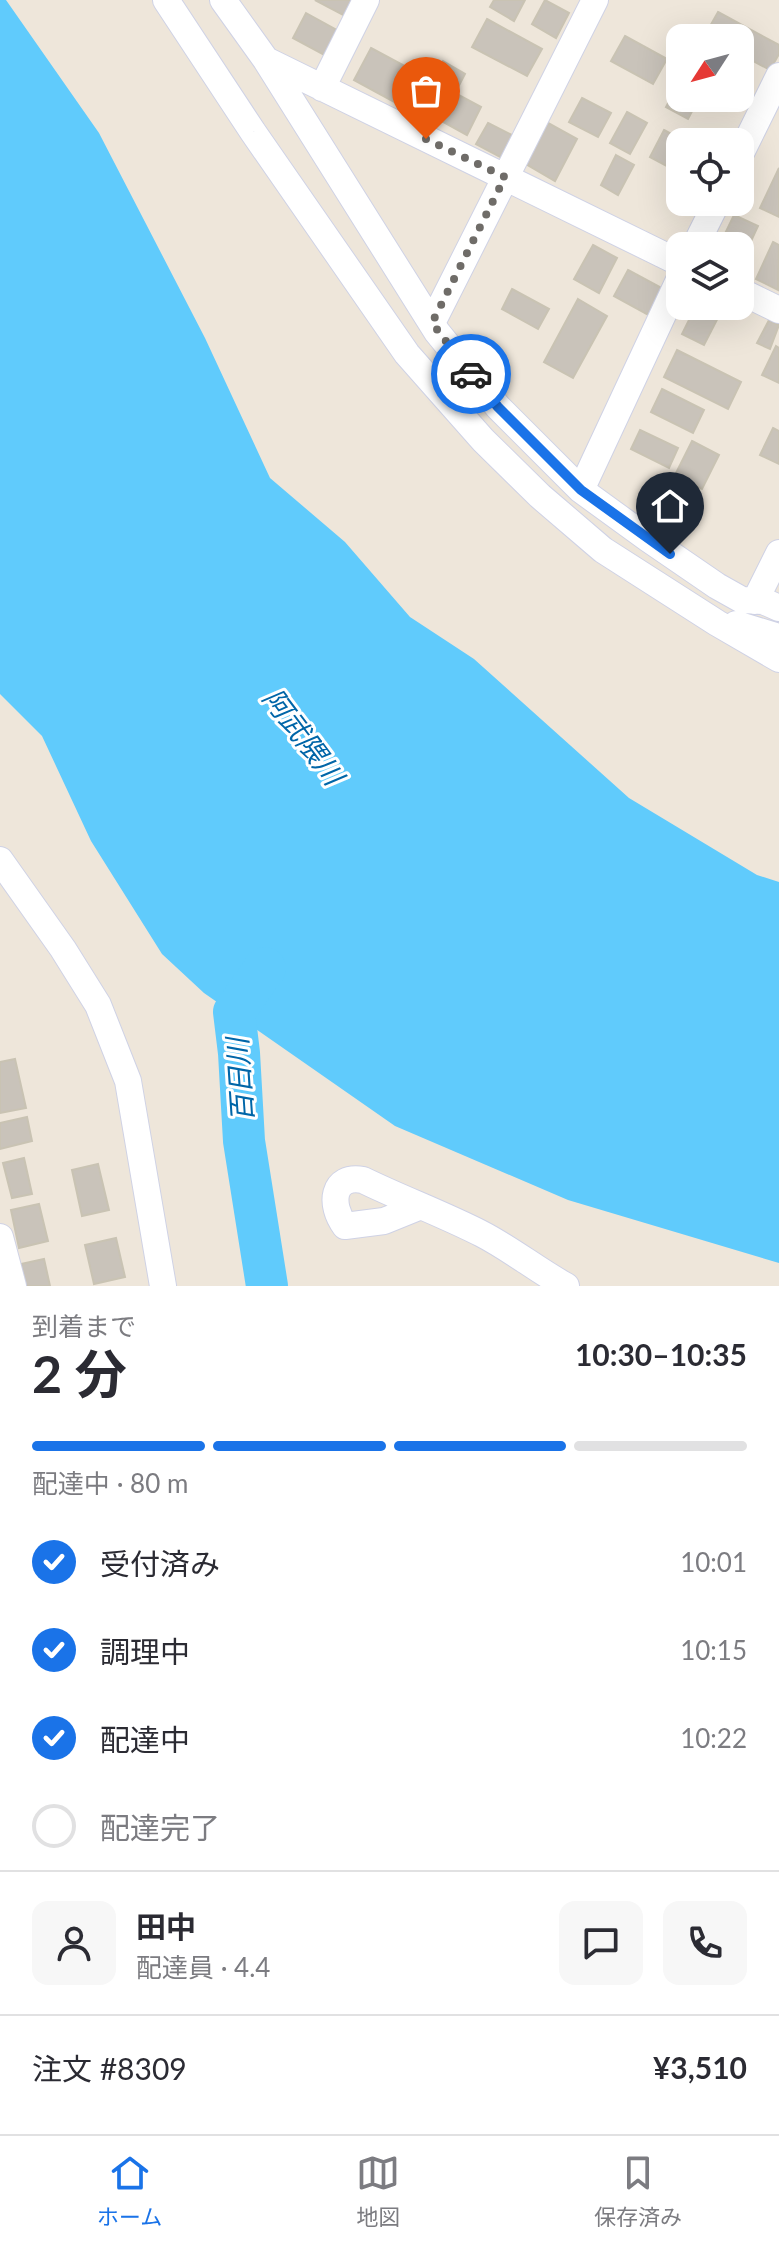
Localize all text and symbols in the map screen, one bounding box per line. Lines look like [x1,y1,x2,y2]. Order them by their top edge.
north arrow [666,24,754,112]
map controls [666,24,754,320]
pin [392,57,460,139]
icon: bag [404,69,448,113]
button: locate [666,128,754,216]
button: layers [666,232,754,320]
courier [431,334,511,414]
icon: car [449,352,493,396]
pin [636,472,704,554]
icon: home [648,484,692,528]
water label: 阿武隈川 [257,681,353,793]
water label: 百日川 [219,1034,259,1123]
text: 到着まで [32,1310,136,1342]
text: 10:30–10:35 [575,1336,747,1372]
text: 2 分 [32,1342,127,1404]
text: 配達中 · 80 m [32,1467,188,1499]
icon: check [32,1540,76,1584]
text: 受付済み [100,1545,220,1581]
text: 10:01 [680,1546,747,1578]
icon: check [32,1628,76,1672]
text: 調理中 [100,1633,190,1669]
text: 10:15 [680,1634,747,1666]
icon: check [32,1716,76,1760]
text: 配達中 [100,1721,190,1757]
text: 10:22 [680,1722,747,1754]
text: 配達完了 [100,1809,220,1845]
button: person [32,1901,116,1985]
button: chat [559,1901,643,1985]
button: phone [663,1901,747,1985]
text: 田中 [136,1908,196,1944]
text: 配達員 · 4.4 [136,1951,270,1983]
text: ¥3,510 [653,2049,747,2085]
text: 注文 #8309 [32,2050,187,2086]
tab: ホーム [97,2151,162,2231]
tab: 地図 [356,2151,400,2231]
tab: 保存済み [594,2151,682,2231]

